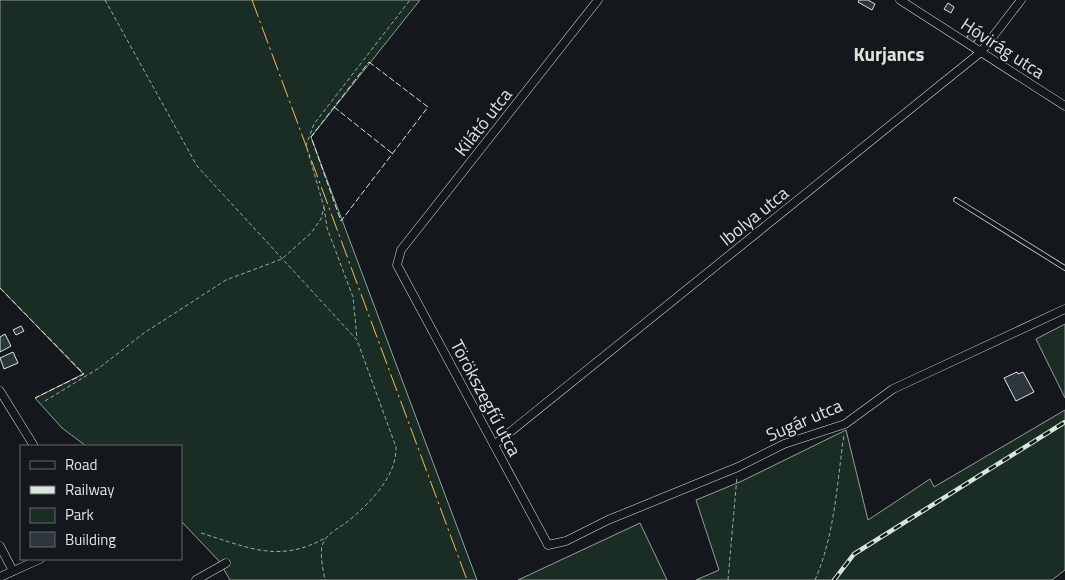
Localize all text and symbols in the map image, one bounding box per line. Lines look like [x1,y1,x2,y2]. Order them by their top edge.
street label: Hóvirág utca [956,11,1050,85]
district label: Kurjancs [853,39,925,68]
street label: Kilátó utca [448,82,518,162]
street label: Ibolya utca [714,180,794,252]
street label: Törökszegfű utca [444,335,528,461]
street label: Sugár utca [762,392,846,448]
legend [20,445,182,560]
text: Road [65,453,97,476]
text: Railway [65,478,115,501]
text: Park [65,503,94,526]
text: Building [65,528,116,551]

